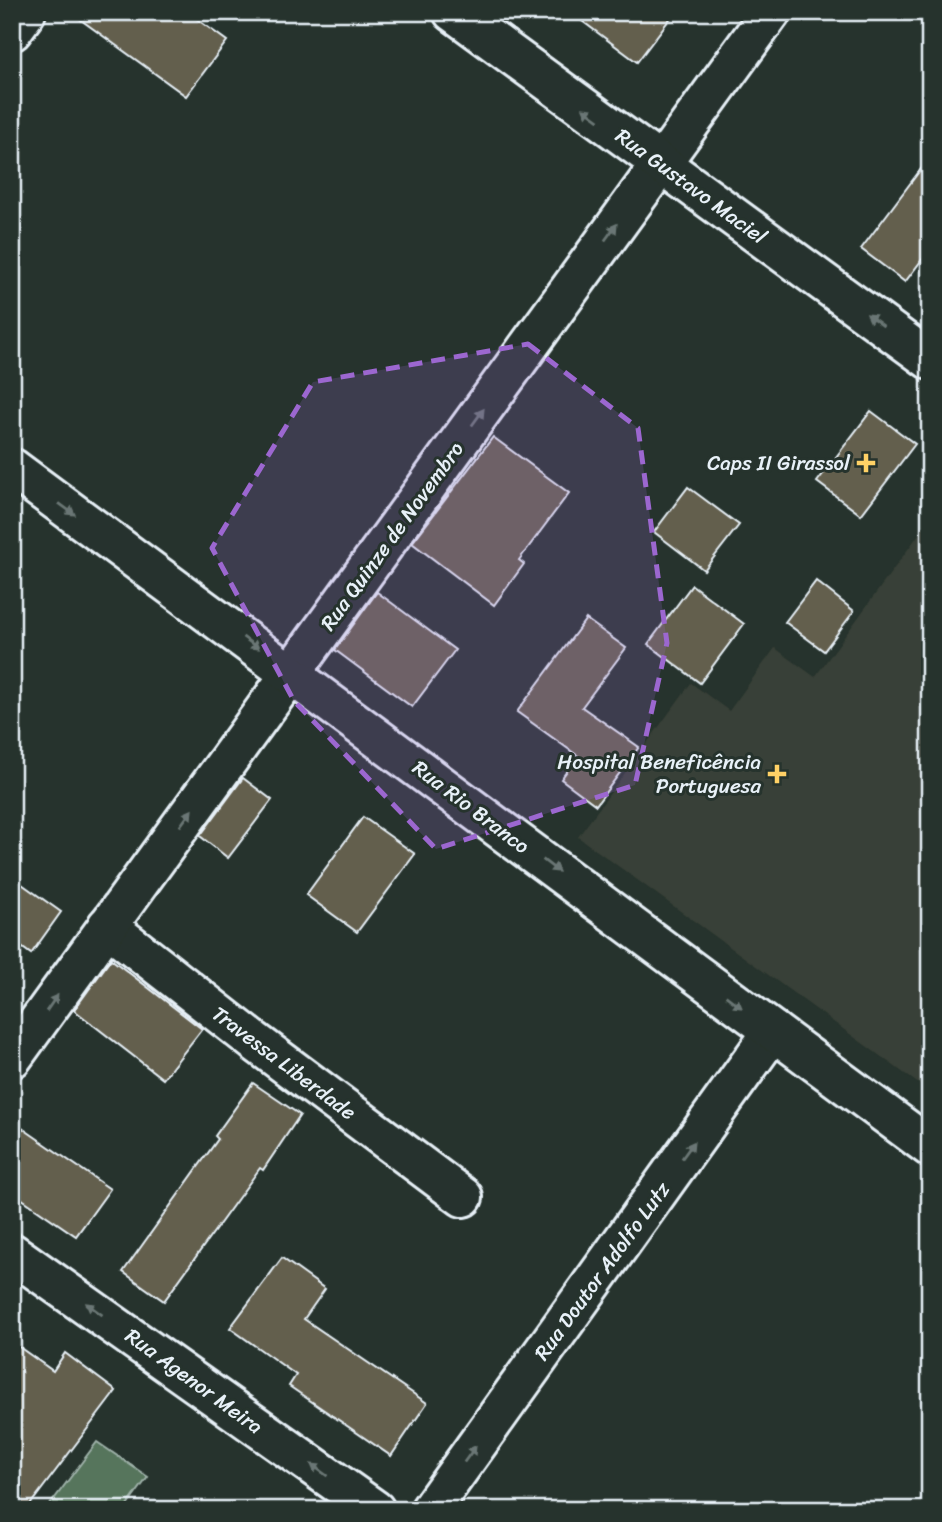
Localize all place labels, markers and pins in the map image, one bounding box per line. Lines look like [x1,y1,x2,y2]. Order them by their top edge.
place label: Caps II Girassol [707,444,851,482]
marker: Caps II Girassol [856,453,876,473]
place label: Hospital Beneficência Portuguesa [557,743,761,805]
marker: Hospital Beneficência Portuguesa [767,764,787,784]

